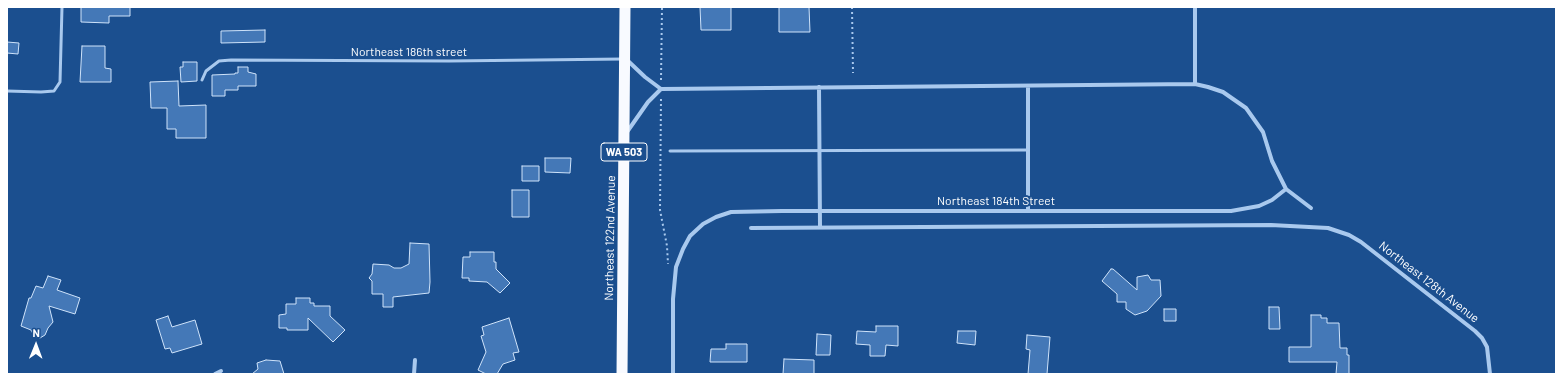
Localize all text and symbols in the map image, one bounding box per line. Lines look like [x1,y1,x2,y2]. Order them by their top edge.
street label: Northeast 186th street [351,45,467,59]
road number: WA 503 [601,143,647,161]
street label: Northeast 122nd Avenue [602,175,618,301]
street label: Northeast 184th Street [937,194,1055,208]
street label: Northeast 128th Avenue [1376,238,1482,326]
north arrow [16,325,56,365]
text: N [32,326,40,339]

